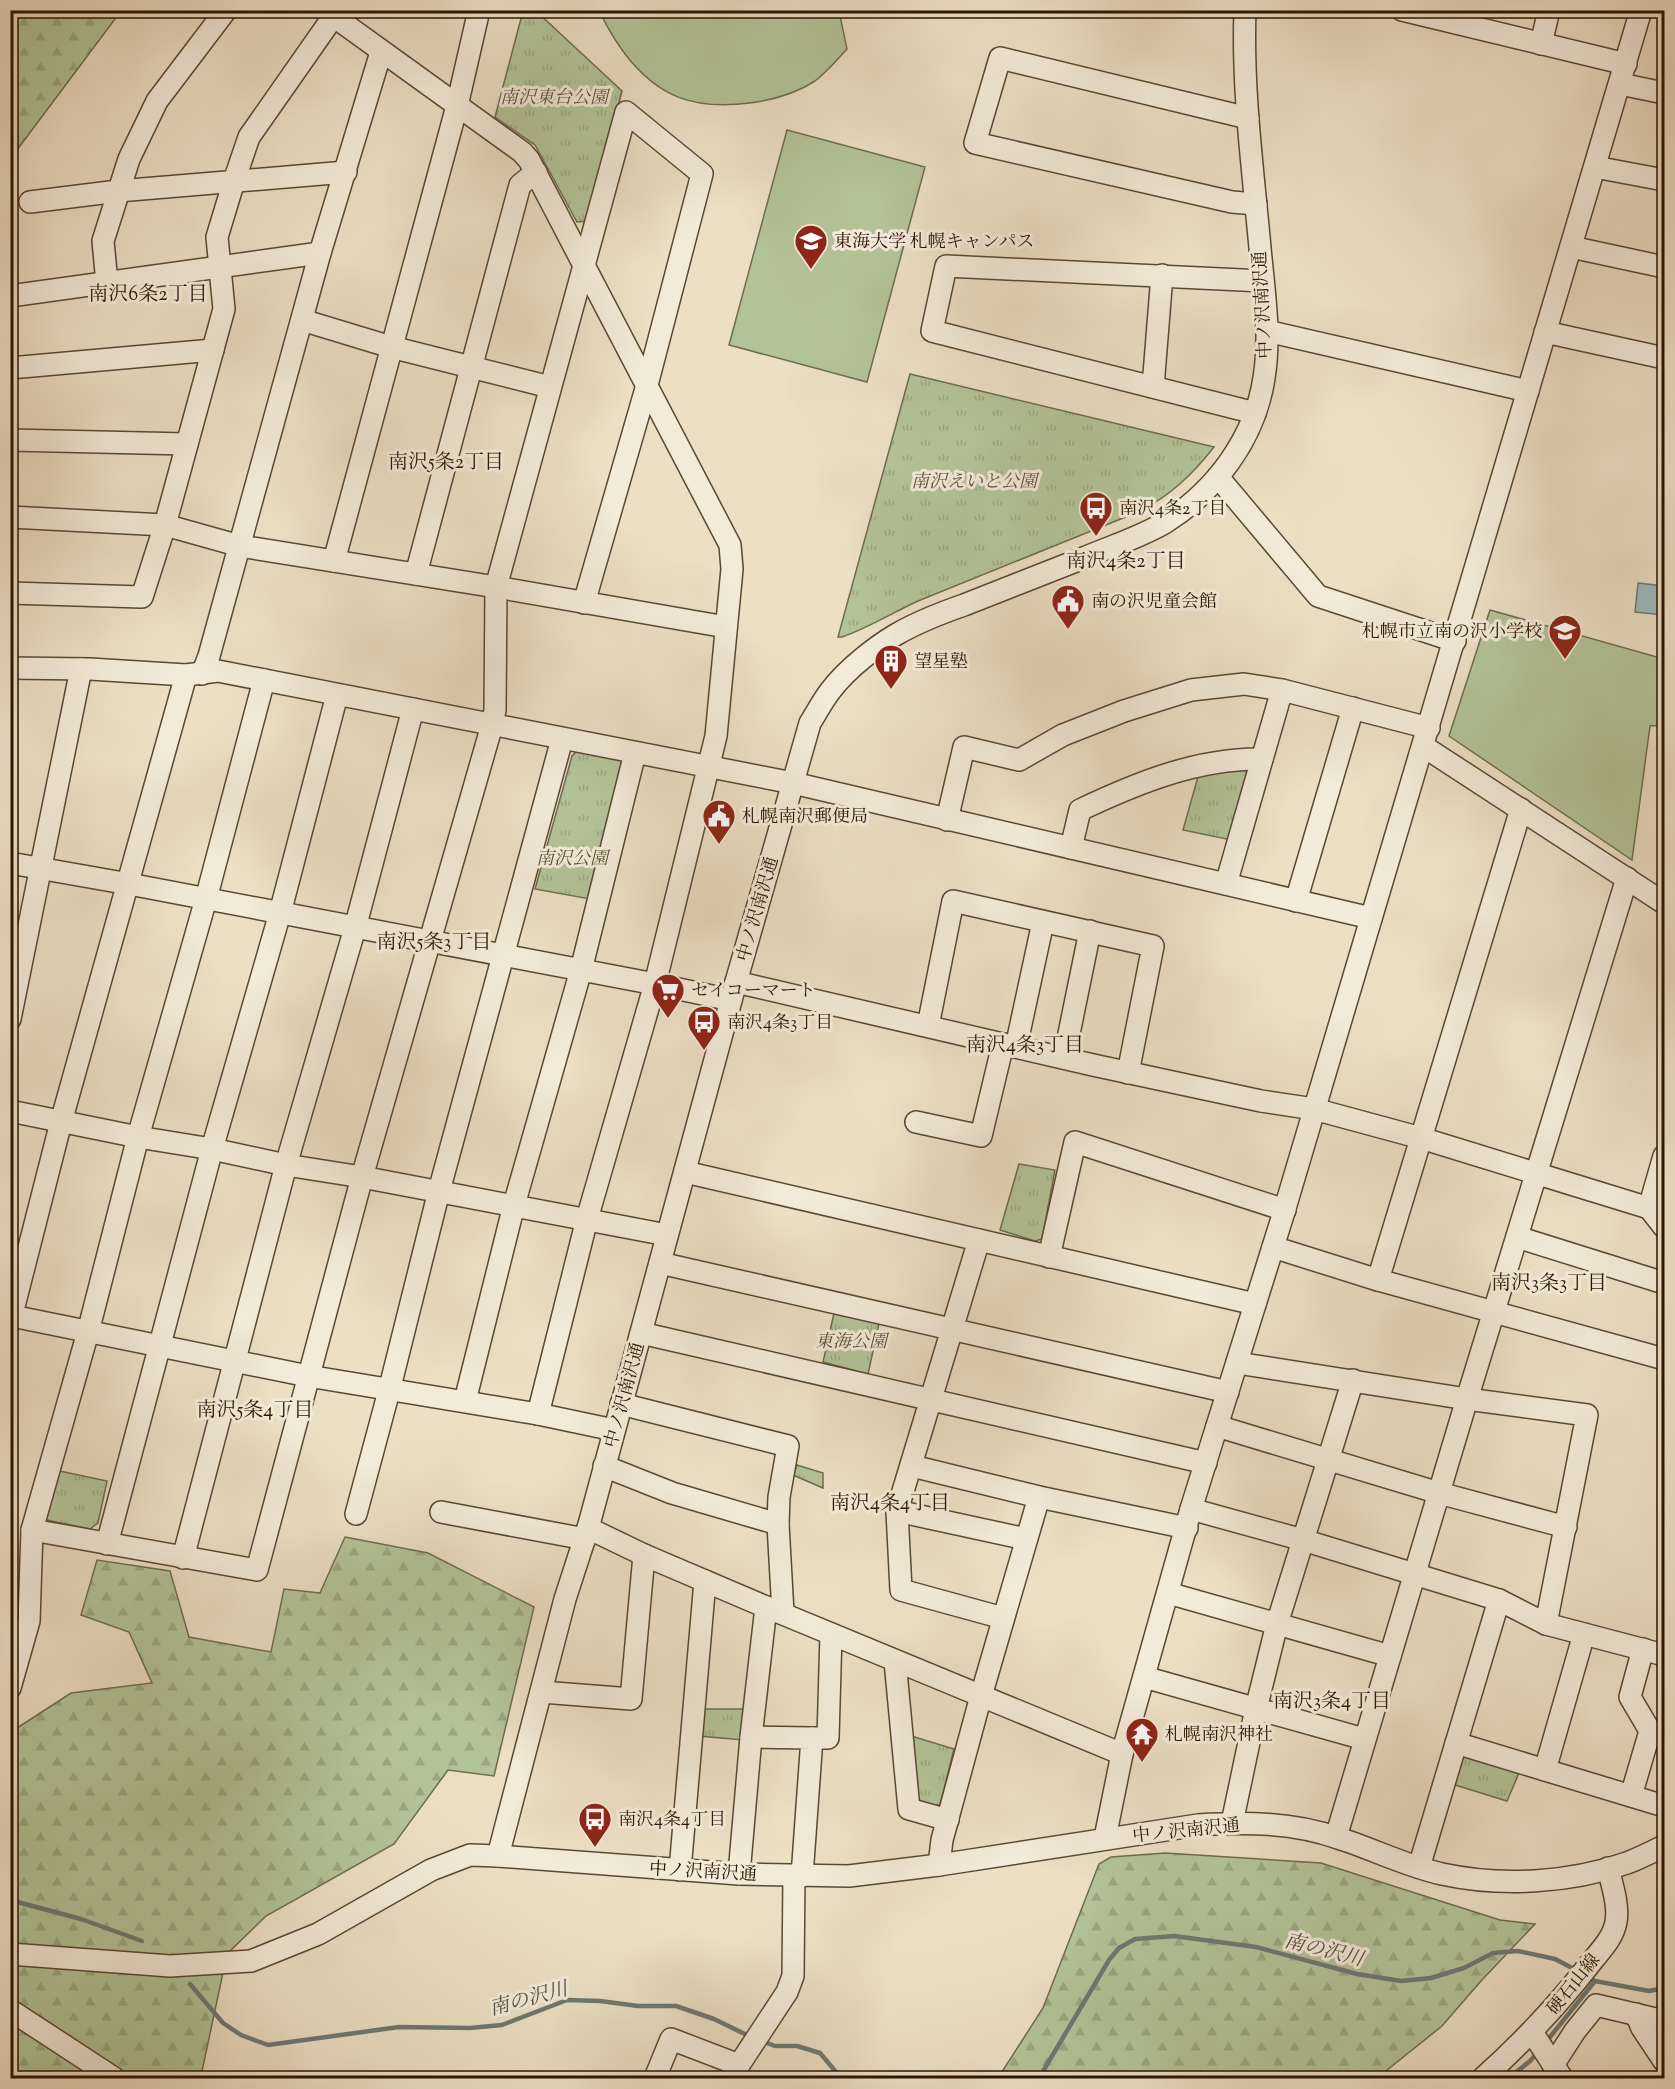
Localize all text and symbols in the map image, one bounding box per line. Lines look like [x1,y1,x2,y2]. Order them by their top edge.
park label: 南沢東台公園 [500,86,611,112]
school or university icon: 東海大学 札幌キャンパス [793,223,829,270]
place label: 東海大学 札幌キャンパス [834,230,1035,256]
street label: 中ノ沢南沢通 [1248,250,1280,360]
district label: 南沢6条2丁目 [88,281,208,310]
district label: 南沢5条2丁目 [388,449,504,478]
park label: 南沢えいと公園 [911,470,1040,496]
bus stop icon: 南沢4条2丁目 [1078,490,1114,537]
place label: 南沢4条2丁目 [1119,497,1227,523]
district label: 南沢4条2丁目 [1066,548,1186,577]
public building icon: 南の沢児童会館 [1050,583,1086,630]
place label: 南の沢児童会館 [1091,590,1217,616]
school or university icon: 札幌市立南の沢小学校 [1547,613,1583,660]
place label: 札幌市立南の沢小学校 [1362,620,1542,646]
building icon: 望星塾 [873,643,909,690]
place label: 望星塾 [914,650,968,676]
public building icon: 札幌南沢郵便局 [701,798,737,845]
place label: 札幌南沢郵便局 [742,805,868,831]
park label: 南沢公園 [536,847,611,873]
street label: 中ノ沢南沢通 [732,854,786,965]
district label: 南沢5条3丁目 [377,929,491,958]
supermarket icon: セイコーマート [650,972,686,1019]
place label: セイコーマート [691,979,816,1005]
bus stop icon: 南沢4条3丁目 [686,1004,722,1051]
place label: 南沢4条3丁目 [727,1011,833,1037]
district label: 南沢4条3丁目 [966,1032,1084,1061]
district label: 南沢3条3丁目 [1491,1270,1607,1299]
park label: 東海公園 [815,1330,890,1356]
street label: 中ノ沢南沢通 [599,1340,652,1451]
district label: 南沢5条4丁目 [197,1397,313,1426]
district label: 南沢4条4丁目 [830,1490,950,1519]
district label: 南沢3条4丁目 [1273,1688,1391,1717]
temple icon: 札幌南沢神社 [1124,1716,1160,1763]
place label: 札幌南沢神社 [1165,1723,1273,1749]
bus stop icon: 南沢4条4丁目 [577,1801,613,1848]
place label: 南沢4条4丁目 [618,1808,726,1834]
street label: 中ノ沢南沢通 [1131,1813,1241,1851]
street label: 中ノ沢南沢通 [648,1857,758,1889]
water label: 南の沢川 [1281,1928,1368,1976]
street label: 硬石山線 [1542,1949,1607,2021]
water label: 南の沢川 [486,1976,573,2025]

